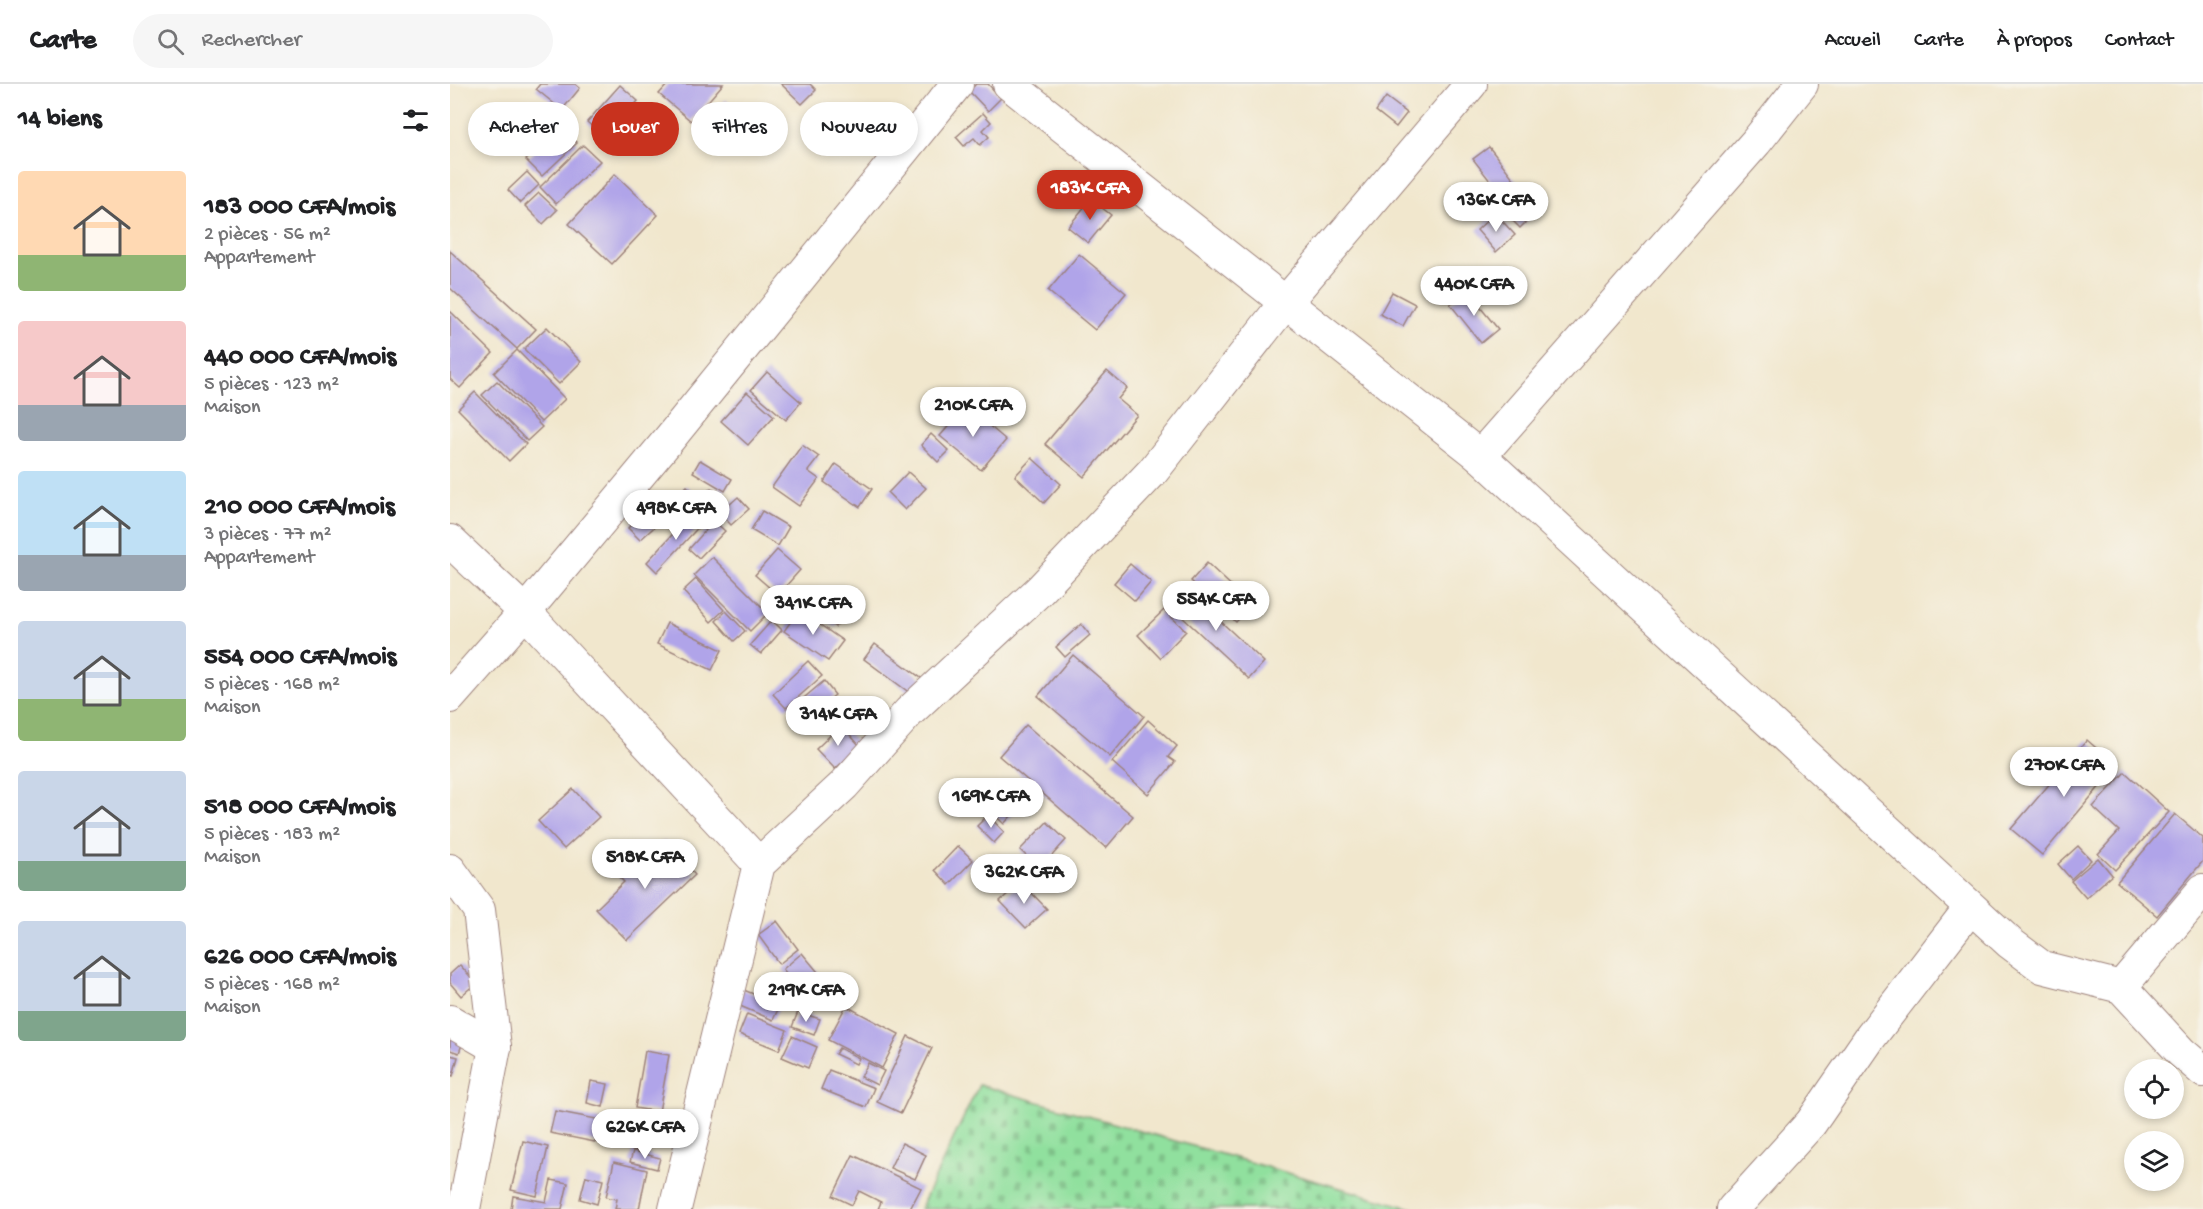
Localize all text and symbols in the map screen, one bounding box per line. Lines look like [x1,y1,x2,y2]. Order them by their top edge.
search box [133,14,553,68]
text: Carte [30,25,97,58]
icon: search [154,25,187,58]
text: Rechercher [202,28,301,54]
text: Accueil [1824,29,1881,54]
text: Carte [1914,29,1964,54]
text: À propos [1997,29,2072,54]
text: Contact [2105,29,2173,54]
chip: Acheter [468,102,579,156]
chip: Louer [591,102,679,156]
chip: Filtres [691,102,788,156]
chip: Nouveau [800,102,918,156]
icon: filters [399,104,432,137]
text: 14 biens [18,105,102,136]
pin: 183K CFA [1028,170,1152,221]
text: 183K CFA [1051,178,1129,201]
pin: 136K CFA [1434,182,1558,233]
text: 136K CFA [1457,190,1535,213]
text: 183 000 CFA/mois [204,193,395,224]
icon: home [66,195,138,267]
text: 2 pièces · 56 m² [204,224,331,247]
text: Appartement [204,247,314,270]
pin: 440K CFA [1412,266,1536,317]
text: 440K CFA [1435,274,1513,297]
text: 440 000 CFA/mois [204,343,396,374]
icon: home [66,345,138,417]
text: 5 pièces · 123 m² [204,374,339,397]
pin: 210K CFA [911,387,1035,438]
text: 210K CFA [934,395,1012,418]
text: Maison [204,397,261,420]
pin: 498K CFA [614,490,738,541]
text: 210 000 CFA/mois [204,493,395,524]
icon: home [66,495,138,567]
text: 498K CFA [636,498,716,521]
text: 3 pièces · 77 m² [204,524,332,547]
text: Appartement [204,547,314,570]
pin: 554K CFA [1154,581,1278,632]
pin: 341K CFA [751,585,875,636]
text: 554K CFA [1176,589,1256,612]
text: 341K CFA [775,593,851,616]
text: 554 000 CFA/mois [204,643,396,674]
icon: home [66,645,138,717]
text: 5 pièces · 168 m² [204,674,340,697]
pin: 314K CFA [776,696,900,747]
text: Maison [204,697,261,720]
text: 314K CFA [800,704,876,727]
pin: 270K CFA [2002,747,2126,798]
text: 270K CFA [2024,755,2104,778]
pin: 169K CFA [929,778,1053,829]
text: 169K CFA [953,786,1029,809]
text: 518 000 CFA/mois [204,793,395,824]
icon: home [66,795,138,867]
text: 5 pièces · 183 m² [204,824,340,847]
pin: 518K CFA [583,839,707,890]
text: Maison [204,847,261,870]
text: 518K CFA [606,847,684,870]
pin: 362K CFA [962,854,1086,905]
text: 362K CFA [985,862,1063,885]
text: 626 000 CFA/mois [204,943,396,974]
icon: home [66,945,138,1017]
pin: 219K CFA [744,972,868,1023]
text: 5 pièces · 168 m² [204,974,340,997]
text: 219K CFA [768,980,844,1003]
text: Maison [204,997,261,1020]
map controls [2124,1059,2184,1191]
button: locate [2124,1059,2184,1119]
pin: 626K CFA [583,1109,707,1160]
text: 626K CFA [606,1117,684,1140]
button: layers [2124,1131,2184,1191]

